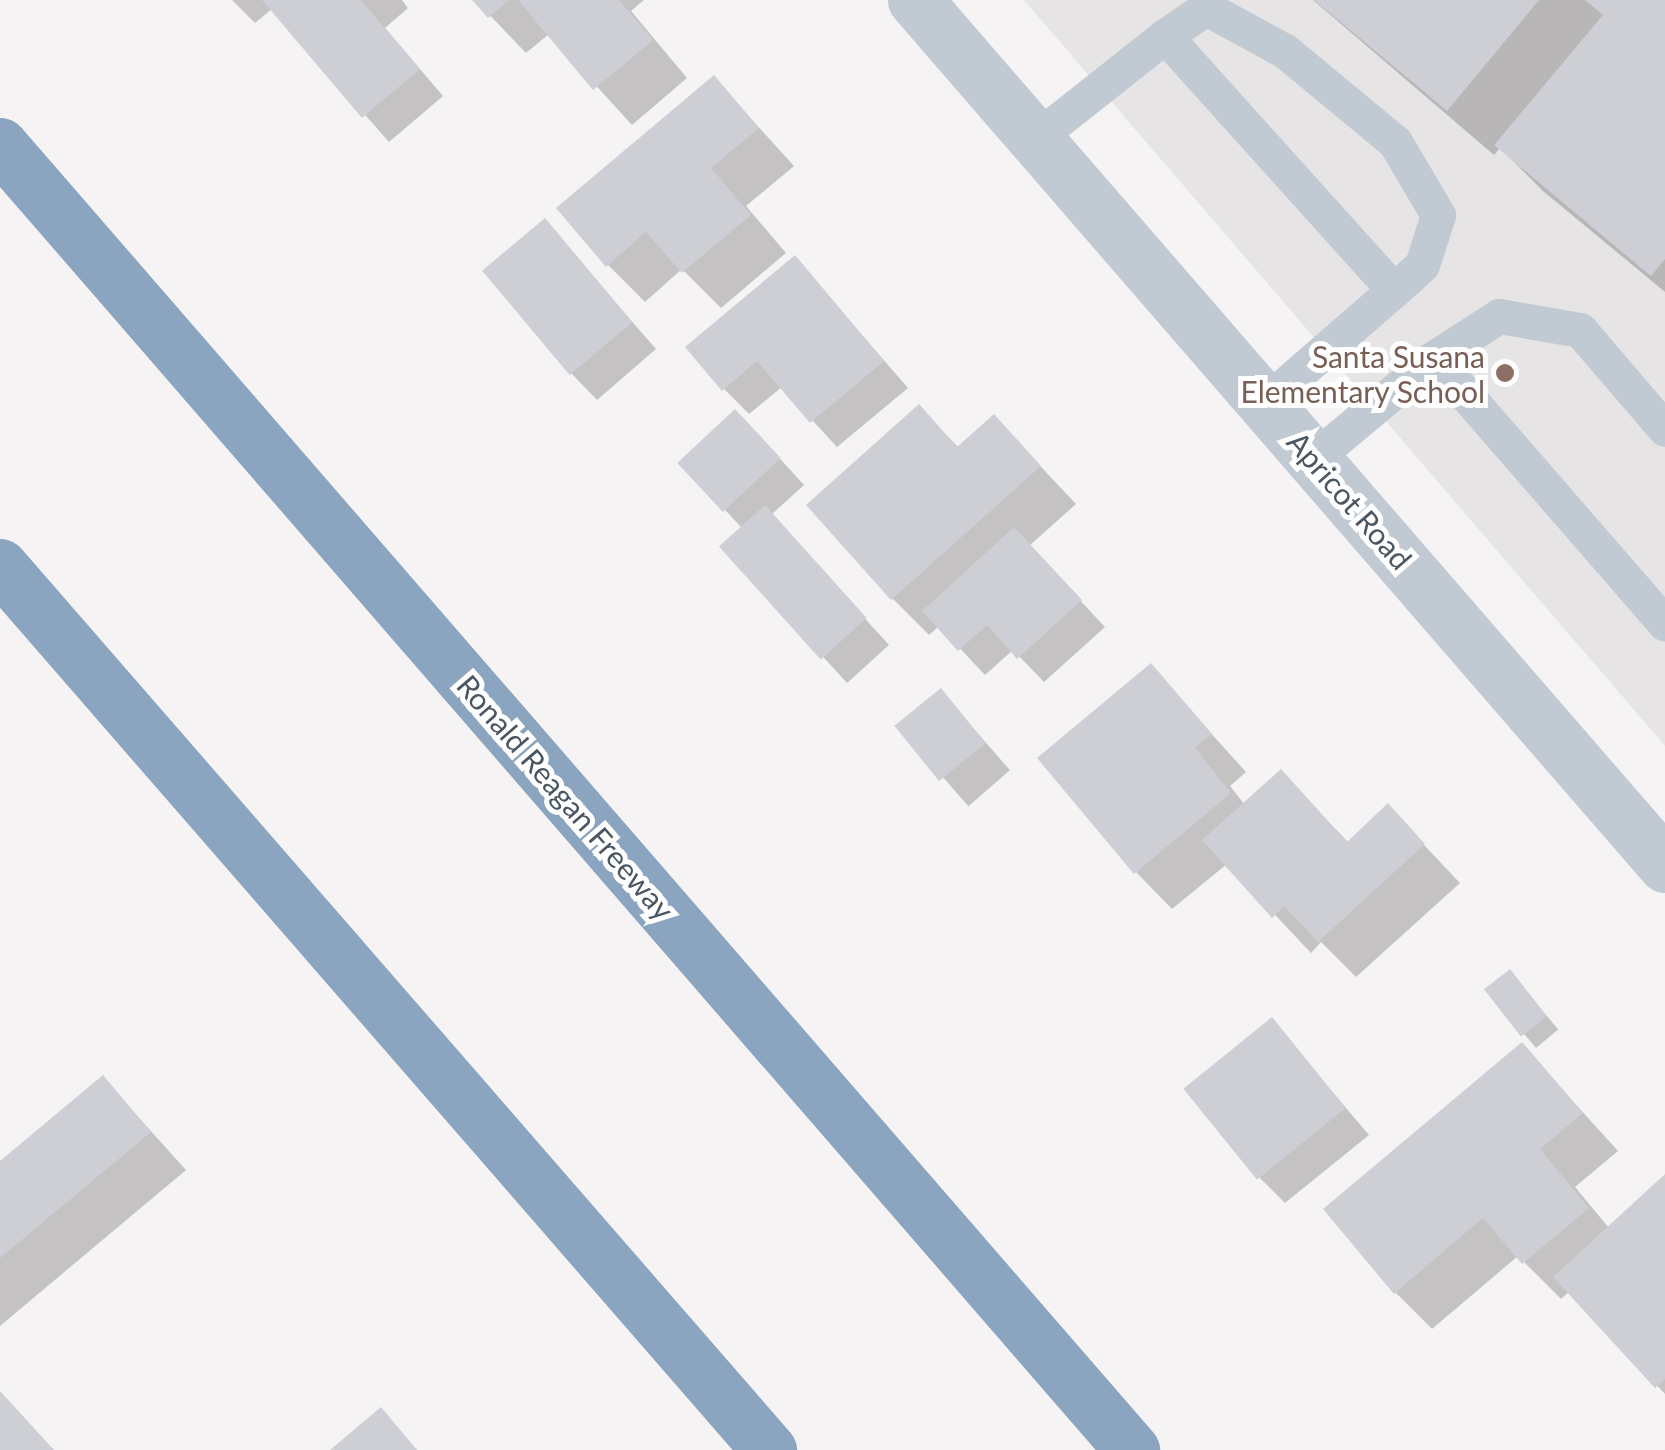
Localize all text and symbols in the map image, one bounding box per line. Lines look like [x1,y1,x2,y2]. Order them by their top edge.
place label: Santa Susana Elementary School [1240,338,1485,408]
marker: Santa Susana Elementary School [1494,362,1516,384]
street label: Apricot Road [1280,424,1420,576]
street label: Ronald Reagan Freeway [450,667,682,927]

